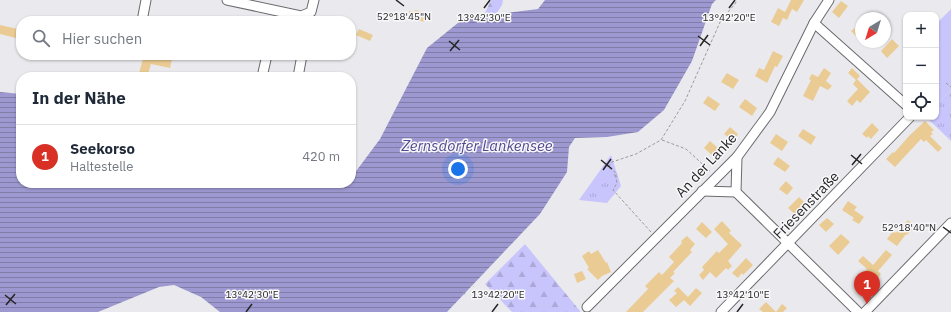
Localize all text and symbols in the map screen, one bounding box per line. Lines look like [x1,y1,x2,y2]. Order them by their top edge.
text: 52°18'45"N [377,10,431,23]
text: 13°42'30"E [457,11,511,24]
text: 13°42'20"E [702,11,756,24]
north arrow [855,12,891,48]
map controls [903,12,939,120]
button: + [903,12,939,48]
search box [16,16,356,60]
icon: search [30,27,52,49]
text: Hier suchen [62,29,142,48]
button: − [903,48,939,84]
button: locate [903,84,939,120]
text: In der Nähe [32,87,126,109]
street label: An der Lanke [672,129,741,201]
water label: Zernsdorfer Lankensee [401,136,553,155]
text: Seekorso [70,139,135,158]
text: 1 [41,148,49,165]
text: 420 m [302,148,340,165]
text: Haltestelle [70,158,133,175]
your location [448,159,468,179]
street label: Friesenstraße [769,167,843,243]
text: 52°18'40"N [882,221,936,234]
pin: 1 [854,271,880,304]
text: 13°42'30"E [225,288,279,301]
text: 13°42'20"E [471,288,525,301]
text: 13°42'10"E [716,288,770,301]

